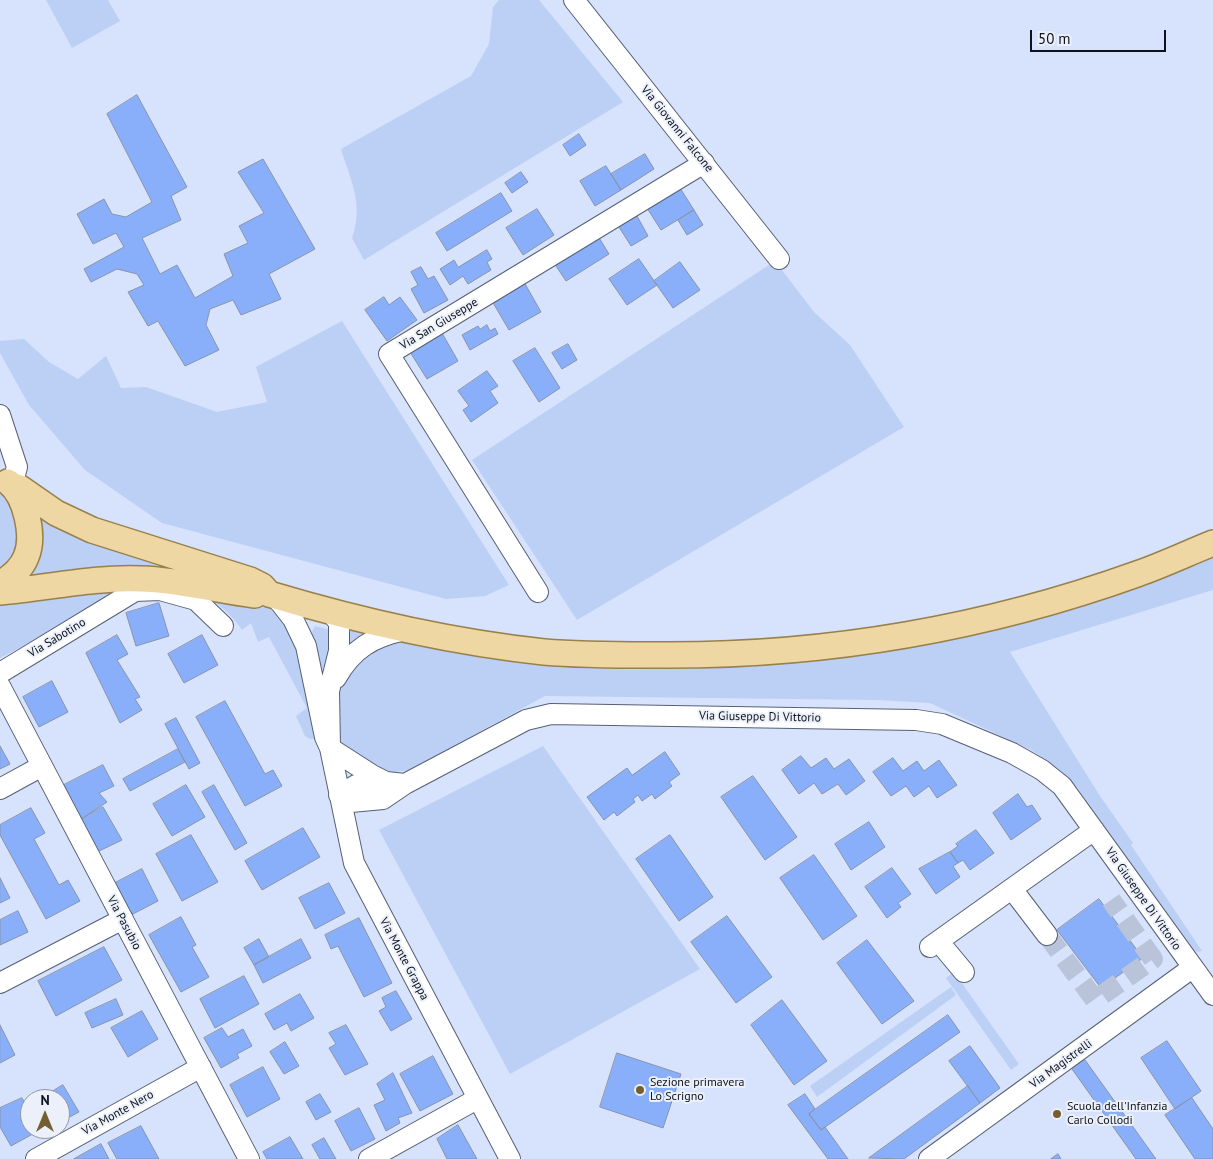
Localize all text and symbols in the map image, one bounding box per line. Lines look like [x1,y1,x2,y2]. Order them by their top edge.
scale bar [1033,20,1169,52]
text: 50 m [1038,29,1071,48]
street label: Via Giovanni Falcone [638,83,716,175]
street label: Via San Giuseppe [397,295,481,353]
street label: Via Sabotino [26,615,88,661]
street label: Via Giuseppe Di Vittorio [699,709,821,725]
street label: Via Giuseppe Di Vittorio [1102,845,1184,953]
street label: Via Pasubio [104,894,144,952]
street label: Via Monte Grappa [376,915,432,1003]
street label: Via Magistrelli [1027,1036,1095,1092]
place label: Sezione primavera Lo Scrigno [650,1076,744,1104]
marker: Sezione primavera Lo Scrigno [634,1084,646,1096]
street label: Via Monte Nero [80,1087,156,1139]
north arrow [20,1089,70,1139]
text: N [40,1091,50,1109]
place label: Scuola dell'Infanzia Carlo Collodi [1067,1100,1167,1128]
marker: Scuola dell'Infanzia Carlo Collodi [1051,1108,1063,1120]

